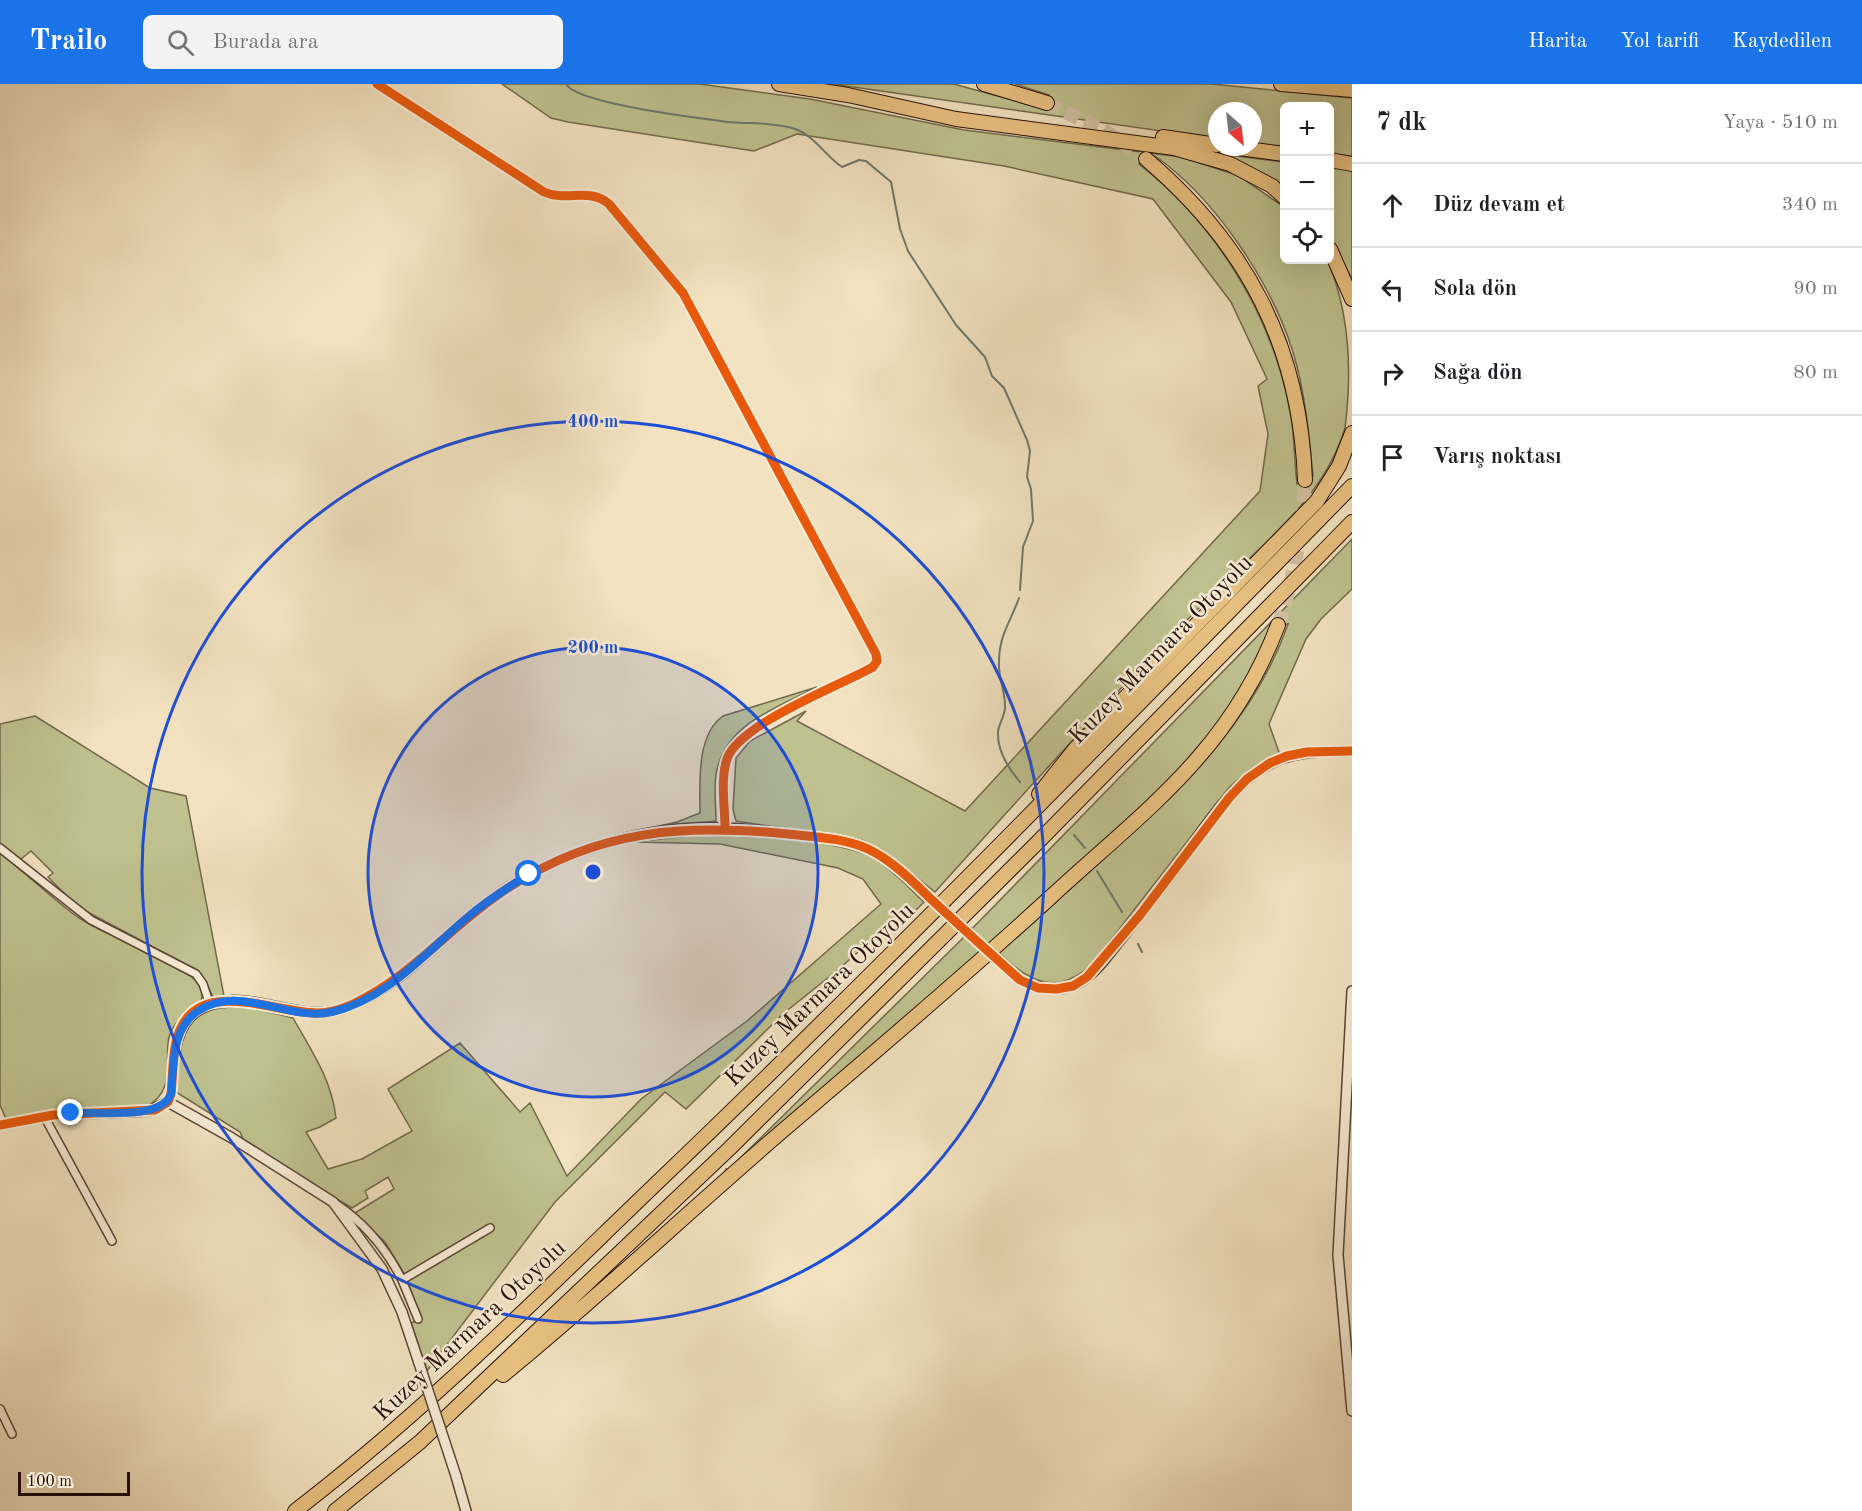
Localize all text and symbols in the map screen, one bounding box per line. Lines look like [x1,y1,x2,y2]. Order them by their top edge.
search box [143,15,563,69]
icon: search [164,26,197,59]
text: Trailo [30,28,107,56]
text: Burada ara [212,31,319,53]
text: Harita [1528,31,1587,52]
text: Yol tarifi [1620,31,1699,52]
text: Kaydedilen [1732,31,1832,52]
north arrow [1208,102,1262,156]
map controls [1280,102,1334,264]
button: + [1280,102,1334,156]
text: 7 dk [1376,110,1427,136]
text: Yaya · 510 m [1722,113,1838,133]
button: − [1280,156,1334,210]
icon: ahead [1376,189,1409,222]
text: Düz devam et [1433,194,1565,216]
text: 340 m [1782,195,1838,215]
button: locate [1280,210,1334,264]
icon: left [1376,273,1409,306]
text: Sola dön [1433,278,1517,300]
text: 90 m [1793,279,1838,299]
icon: right [1376,357,1409,390]
text: Sağa dön [1433,362,1523,384]
text: 80 m [1793,363,1838,383]
text: 400 m [568,413,618,431]
icon: arrive [1376,441,1409,474]
text: Varış noktası [1433,446,1562,468]
street label: Kuzey Marmara Otoyolu [1065,551,1258,750]
text: 200 m [568,639,618,657]
route start [515,860,541,886]
centre of rings [583,862,603,882]
street label: Kuzey Marmara Otoyolu [721,899,920,1092]
route end [57,1099,83,1125]
street label: Kuzey Marmara Otoyolu [370,1236,571,1427]
scale bar [18,1469,130,1496]
text: 100 m [27,1474,72,1490]

